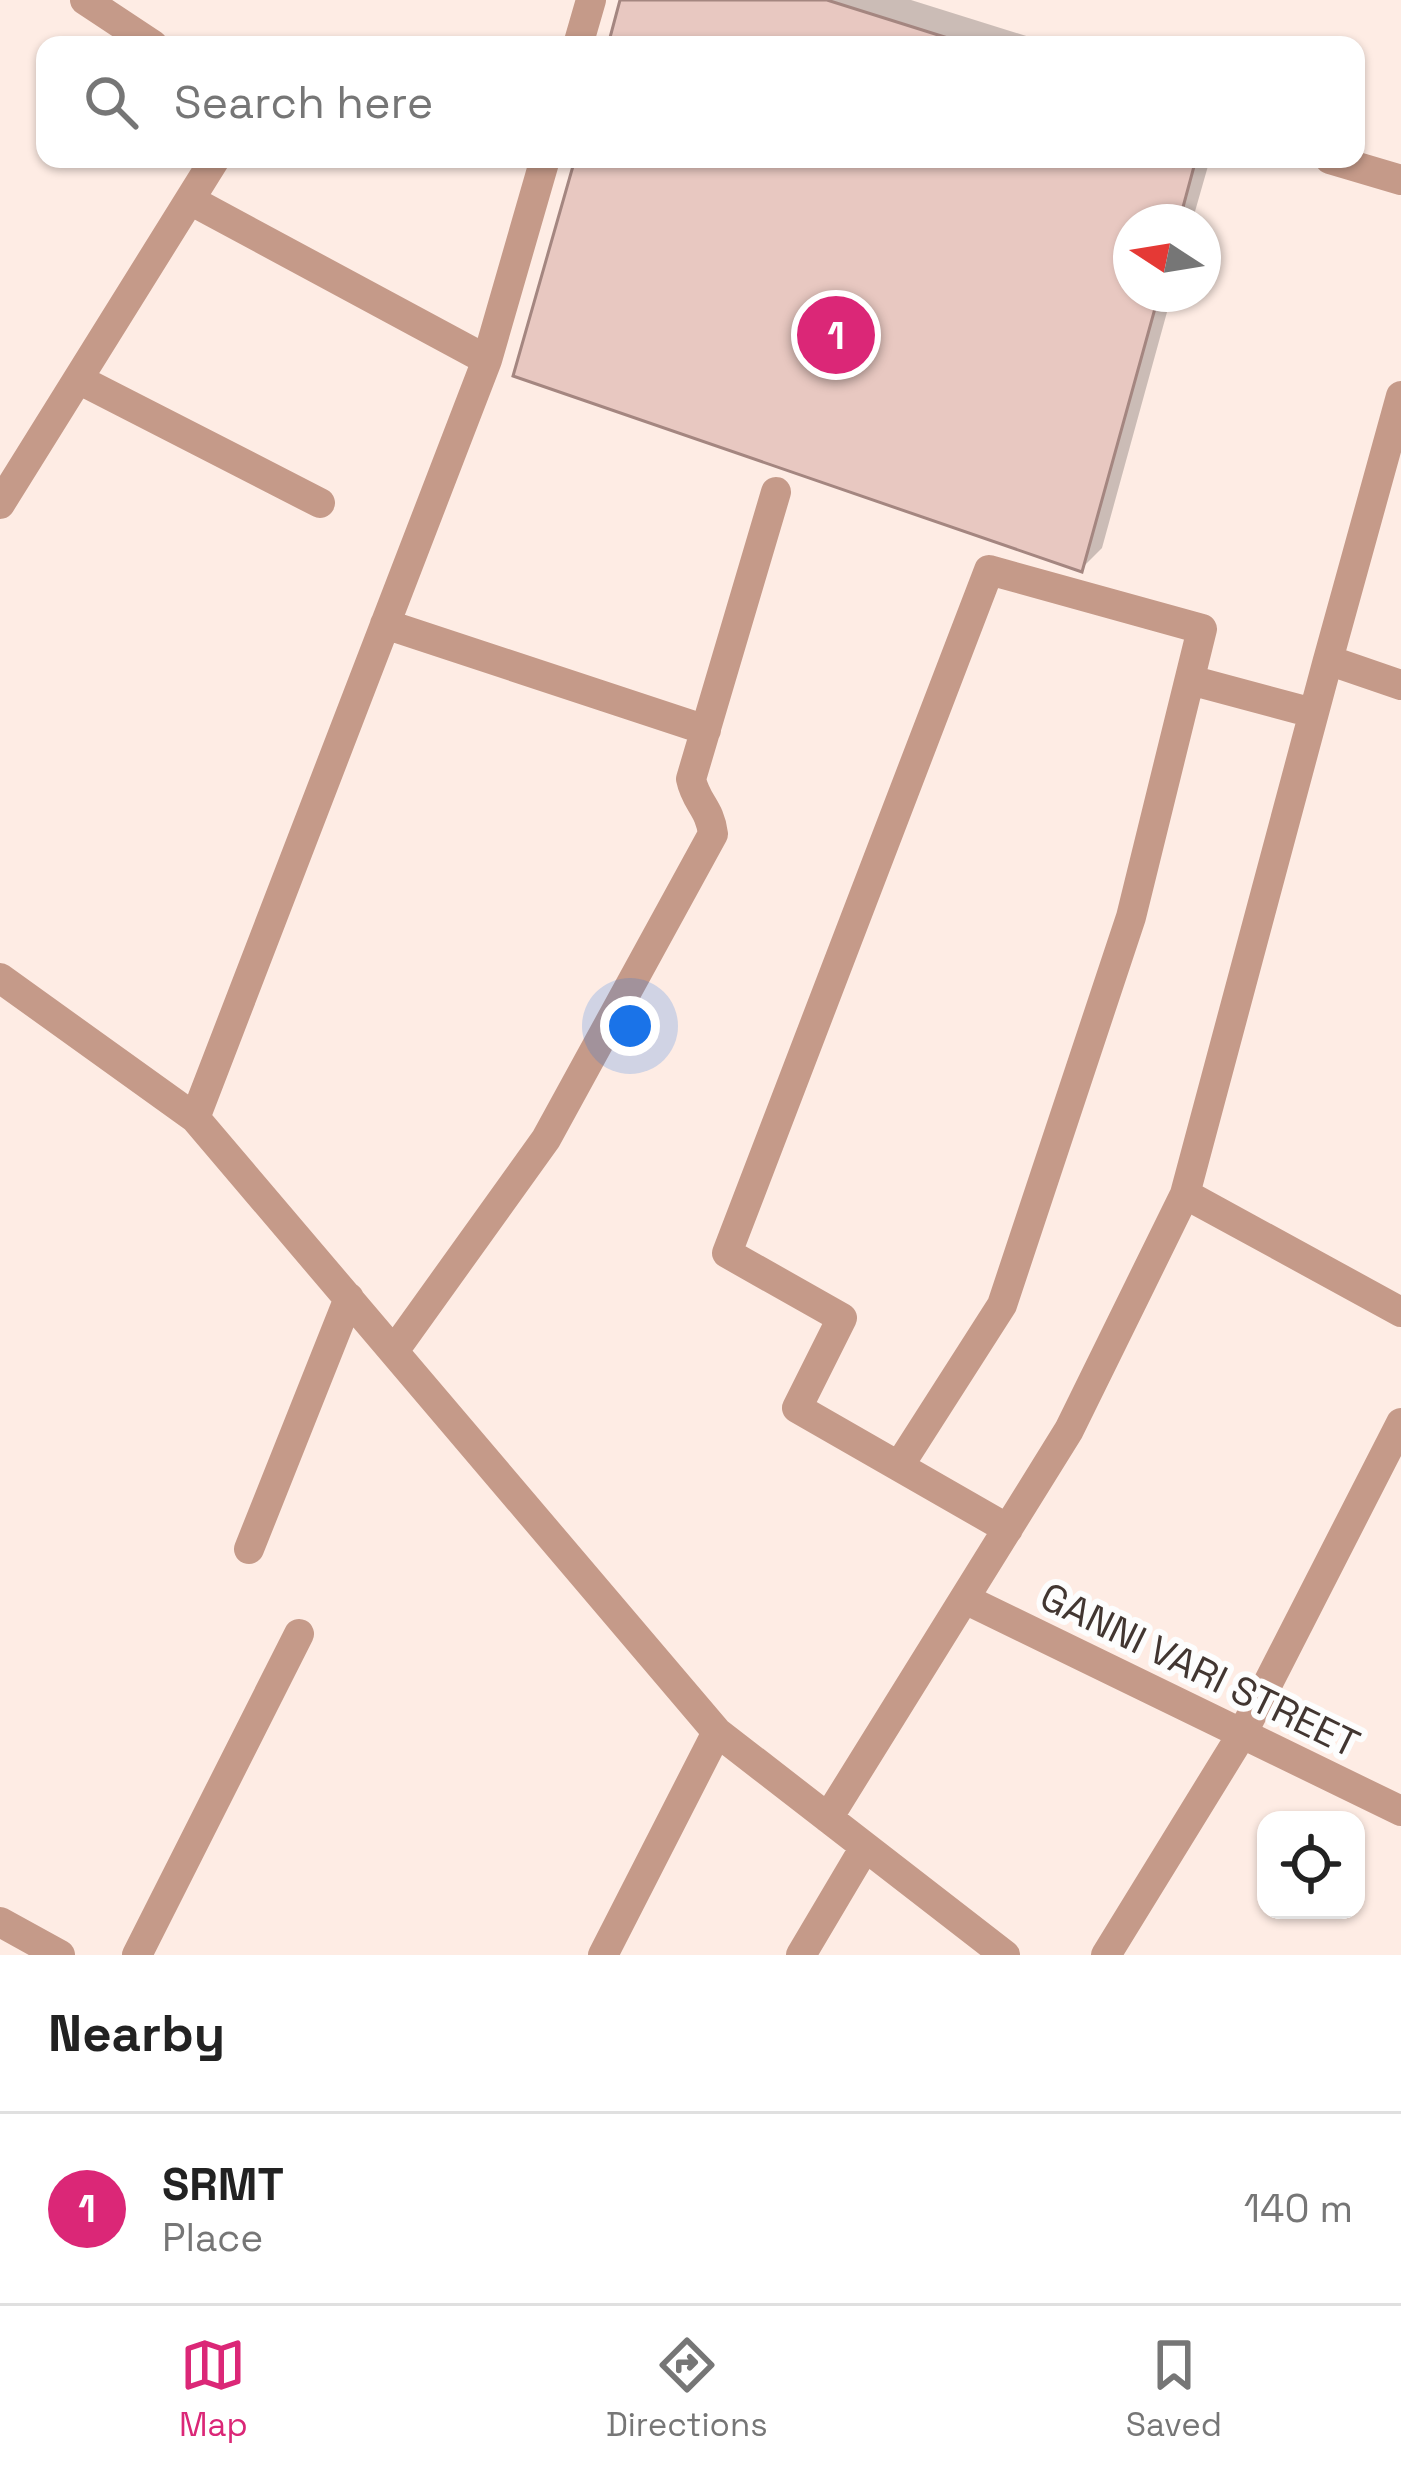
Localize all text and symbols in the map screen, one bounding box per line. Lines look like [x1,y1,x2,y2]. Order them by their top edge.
search box [36,36,1365,168]
icon: search [78,69,144,135]
text: Search here [174,74,433,131]
north arrow [1113,204,1221,312]
pin: 1 [797,290,875,380]
your location [600,996,660,1056]
street label: GANNI VARI STREET [1032,1571,1368,1769]
map controls [1257,1811,1365,1919]
button: locate [1257,1811,1365,1919]
text: Nearby [48,2001,225,2066]
text: SRMT [162,2156,284,2213]
text: 1 [78,2184,96,2233]
text: 140 m [1244,2184,1353,2233]
text: Place [162,2213,263,2262]
tab: Map [179,2332,248,2446]
tab: Directions [606,2332,768,2446]
tab: Saved [1126,2332,1222,2446]

